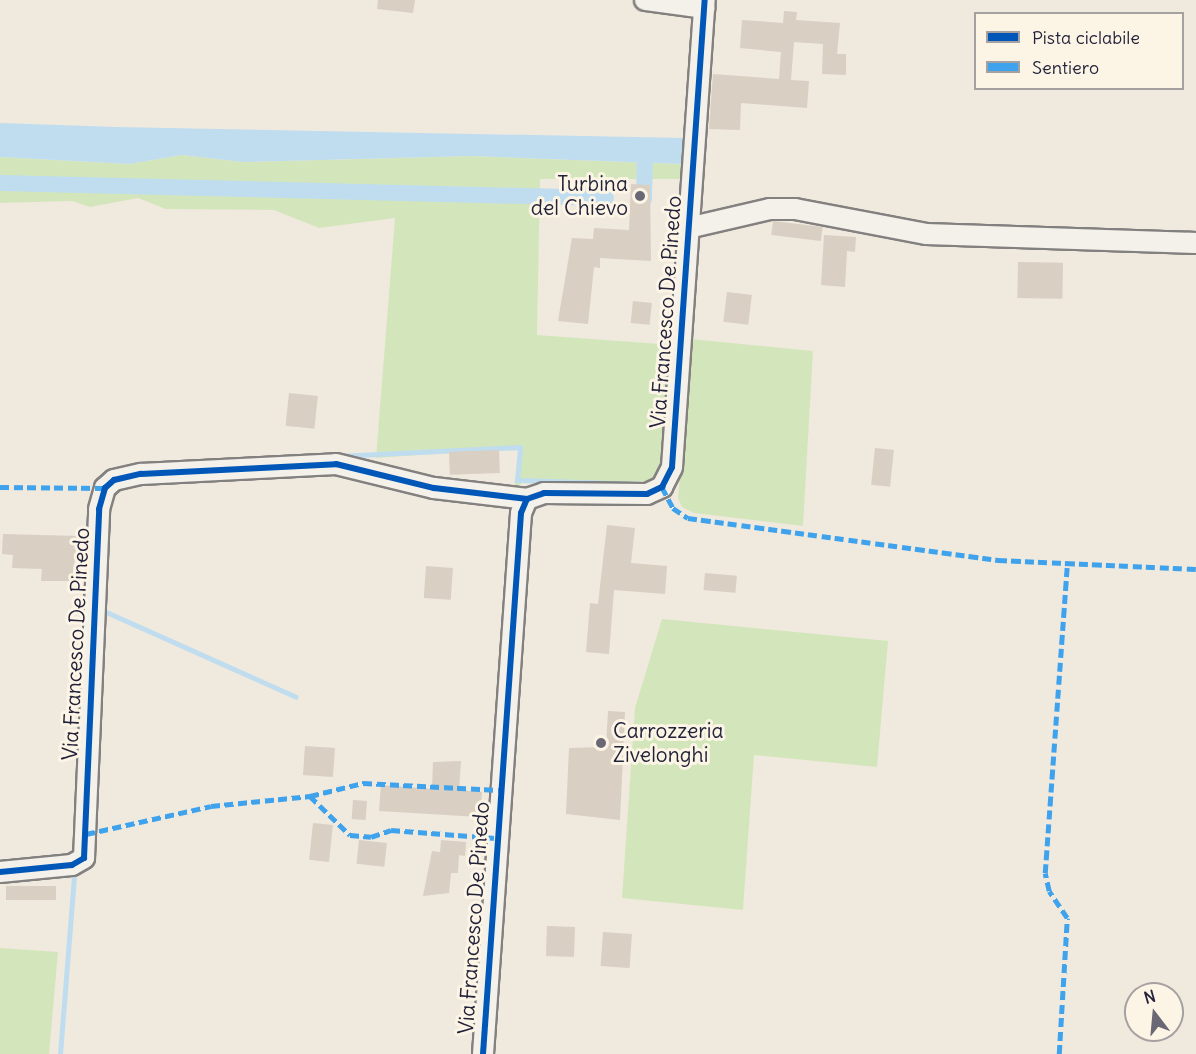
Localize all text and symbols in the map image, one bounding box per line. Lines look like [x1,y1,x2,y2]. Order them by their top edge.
legend [974,12,1184,90]
text: Pista ciclabile [1032,26,1140,49]
text: Sentiero [1032,56,1099,79]
place label: Turbina del Chievo [531,171,628,221]
marker: Turbina del Chievo [633,189,647,203]
street label: Via Francesco De Pinedo [645,195,687,429]
street label: Via Francesco De Pinedo [57,527,95,761]
place label: Carrozzeria Zivelonghi [613,718,724,768]
marker: Carrozzeria Zivelonghi [594,736,608,750]
street label: Via Francesco De Pinedo [453,801,495,1035]
north arrow [1124,982,1184,1042]
text: N [1142,985,1158,1008]

